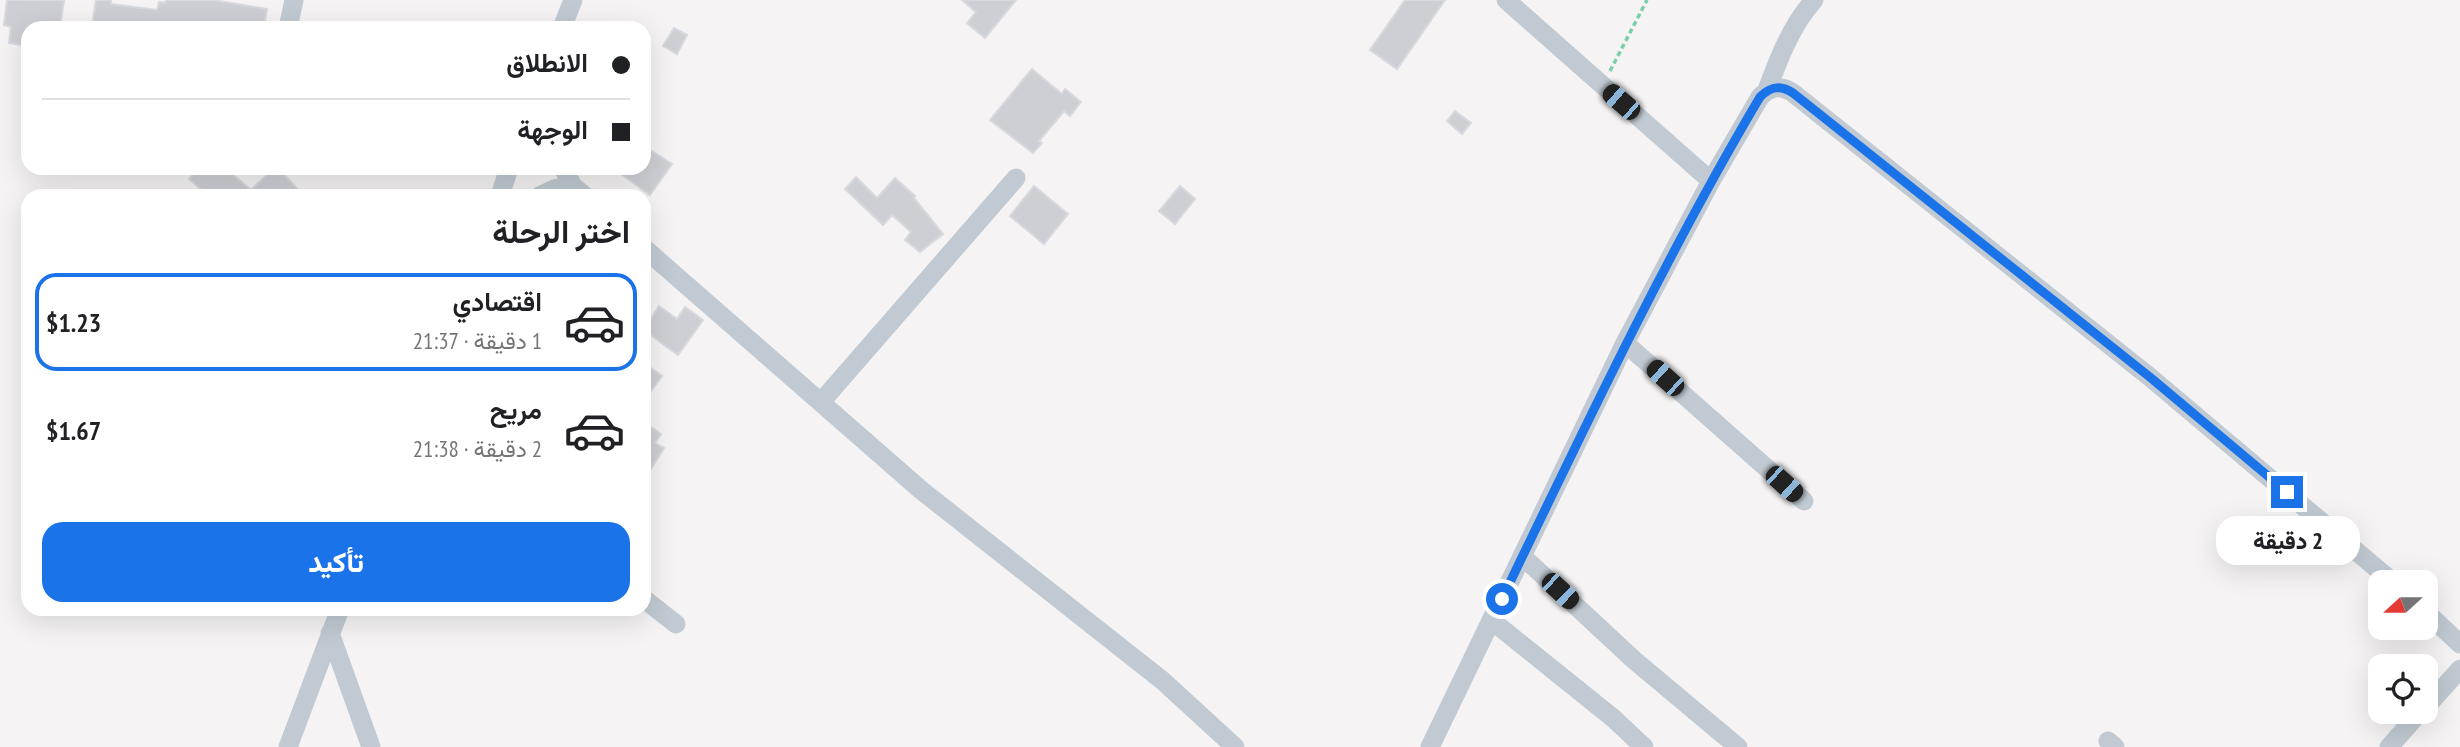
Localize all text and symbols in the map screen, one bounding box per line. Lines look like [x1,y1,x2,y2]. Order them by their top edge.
text: الانطلاق [506,46,588,79]
car [1599,80,1644,124]
text: الوجهة [517,113,588,146]
text: اختر الرحلة [492,210,630,252]
text: اقتصادي [453,285,542,318]
icon: car [563,291,626,354]
text: $1.23 [46,306,101,339]
text: 1 دقيقة · 21:37 [413,326,542,355]
car [1643,356,1688,400]
text: مريح [490,393,542,426]
icon: car [563,399,626,462]
text: $1.67 [46,414,101,447]
text: 2 دقيقة · 21:38 [413,434,542,463]
car [1762,462,1807,506]
route end [2271,476,2303,508]
callout: 2 دقيقة [2215,516,2359,566]
button: تأكيد [42,522,630,602]
text: 2 دقيقة [2253,526,2323,555]
car [1538,569,1583,613]
north arrow [2368,570,2438,640]
map controls [2368,570,2438,724]
route start [1486,583,1518,615]
button: locate [2368,654,2438,724]

